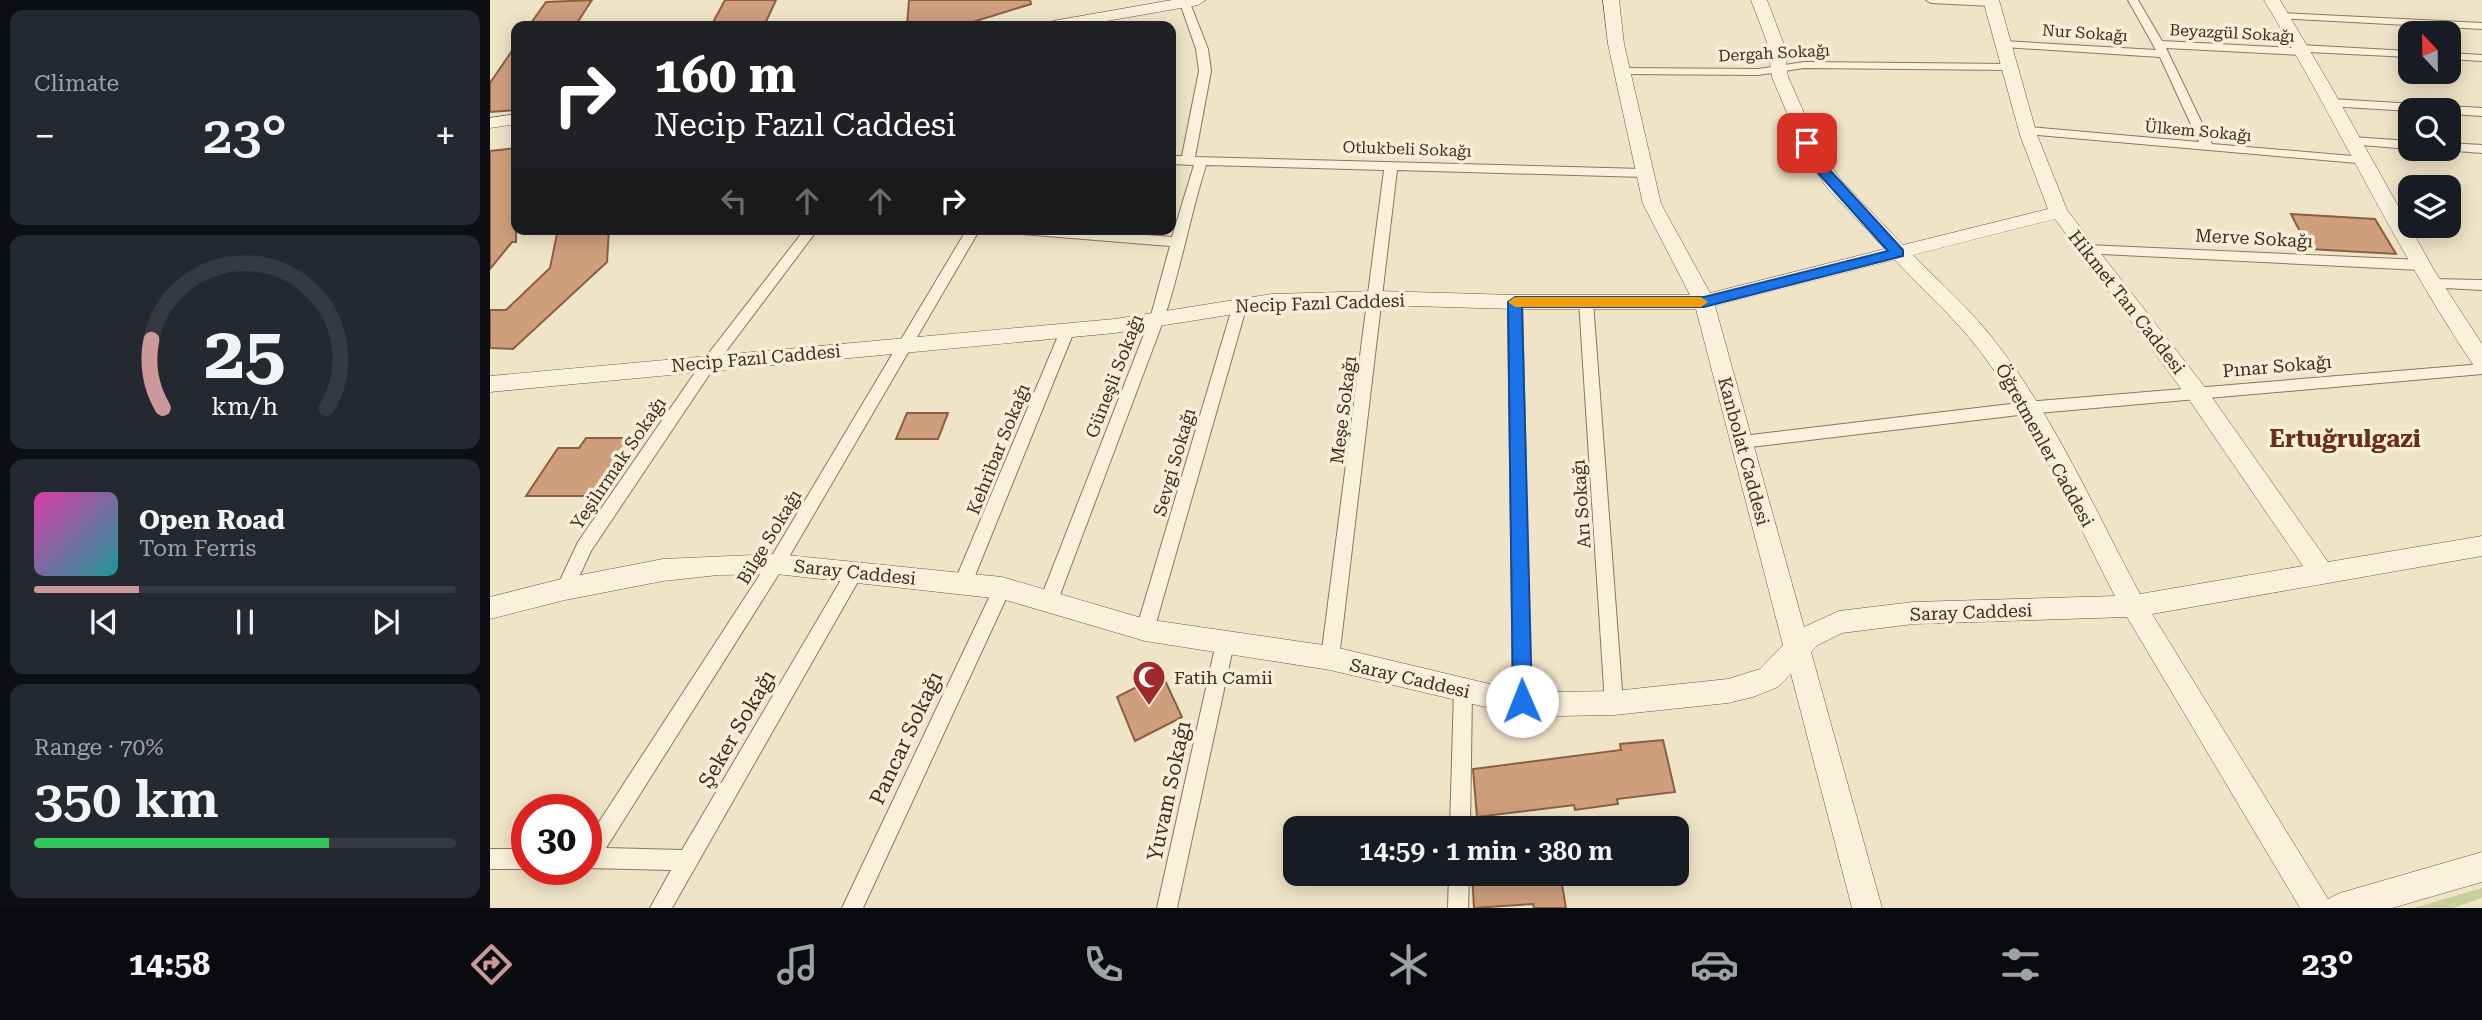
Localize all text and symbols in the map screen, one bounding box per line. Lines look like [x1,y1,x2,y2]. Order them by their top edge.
street label: Beyazgül Sokağı [2169,20,2295,46]
street label: Nur Sokağı [2042,21,2128,45]
north arrow [2398,21,2460,84]
map controls [2398,21,2461,238]
street label: Dergah Sokağı [1718,41,1830,65]
text: 160 m [654,47,796,104]
icon: right [539,49,630,140]
text: Climate [34,70,119,97]
button: search [2398,98,2461,161]
text: 23° [203,105,287,166]
text: Necip Fazıl Caddesi [654,106,956,144]
pin [1777,113,1837,173]
text: − [34,114,55,158]
text: + [435,114,456,158]
street label: Ülkem Sokağı [2144,117,2252,145]
icon: arrive [1788,124,1826,162]
street label: Otlukbeli Sokağı [1342,137,1472,161]
button: layers [2398,175,2461,238]
icon: left [715,182,753,220]
icon: ahead [788,182,826,220]
icon: ahead [861,182,899,220]
icon: right [934,182,972,220]
street label: Merve Sokağı [2194,224,2314,252]
street label: Hikmet Tan Caddesi [2064,226,2190,378]
street label: Necip Fazıl Caddesi [1235,290,1406,316]
text: 25 [204,311,286,396]
street label: Güneşli Sokağı [1081,311,1147,441]
street label: Necip Fazıl Caddesi [670,340,842,376]
street label: Pınar Sokağı [2221,351,2333,381]
street label: Meşe Sokağı [1326,354,1360,465]
street label: Öğretmenler Caddesi [1991,360,2099,530]
street label: Kanbolat Caddesi [1714,375,1774,528]
street label: Kehribar Sokağı [962,380,1034,518]
text: km/h [212,392,278,421]
street label: Yeşilırmak Sokağı [566,393,670,533]
street label: Sevgi Sokağı [1149,406,1199,518]
district label: Ertuğrulgazi [2269,425,2421,453]
street label: Arı Sokağı [1567,458,1595,549]
street label: Bilge Sokağı [733,486,806,588]
text: Open Road [139,505,285,535]
text: Tom Ferris [139,535,256,562]
street label: Saray Caddesi [793,555,917,589]
street label: Saray Caddesi [1909,599,2033,625]
icon: previous [85,603,123,641]
icon: pause [226,603,264,641]
icon: next [367,603,405,641]
street label: Saray Caddesi [1348,654,1472,702]
mosque icon: Fatih Camii [1130,658,1168,707]
position arrow [1485,664,1559,738]
street label: Şeker Sokağı [694,666,780,792]
street label: Pancar Sokağı [865,667,947,808]
place label: Fatih Camii [1174,667,1273,688]
street label: Yuvam Sokağı [1142,718,1196,863]
text: Range · 70% [34,734,163,761]
text: 350 km [34,769,219,830]
speed limit sign: 30 [511,794,602,885]
text: 14:59 · 1 min · 380 m [1359,836,1613,866]
icon: directions [467,940,516,989]
icon: music [773,940,822,989]
icon: phone [1079,940,1128,989]
icon: climate [1384,940,1433,989]
icon: car [1690,940,1739,989]
icon: filters [1996,940,2045,989]
text: 14:58 [128,945,210,983]
text: 23° [2302,945,2354,983]

